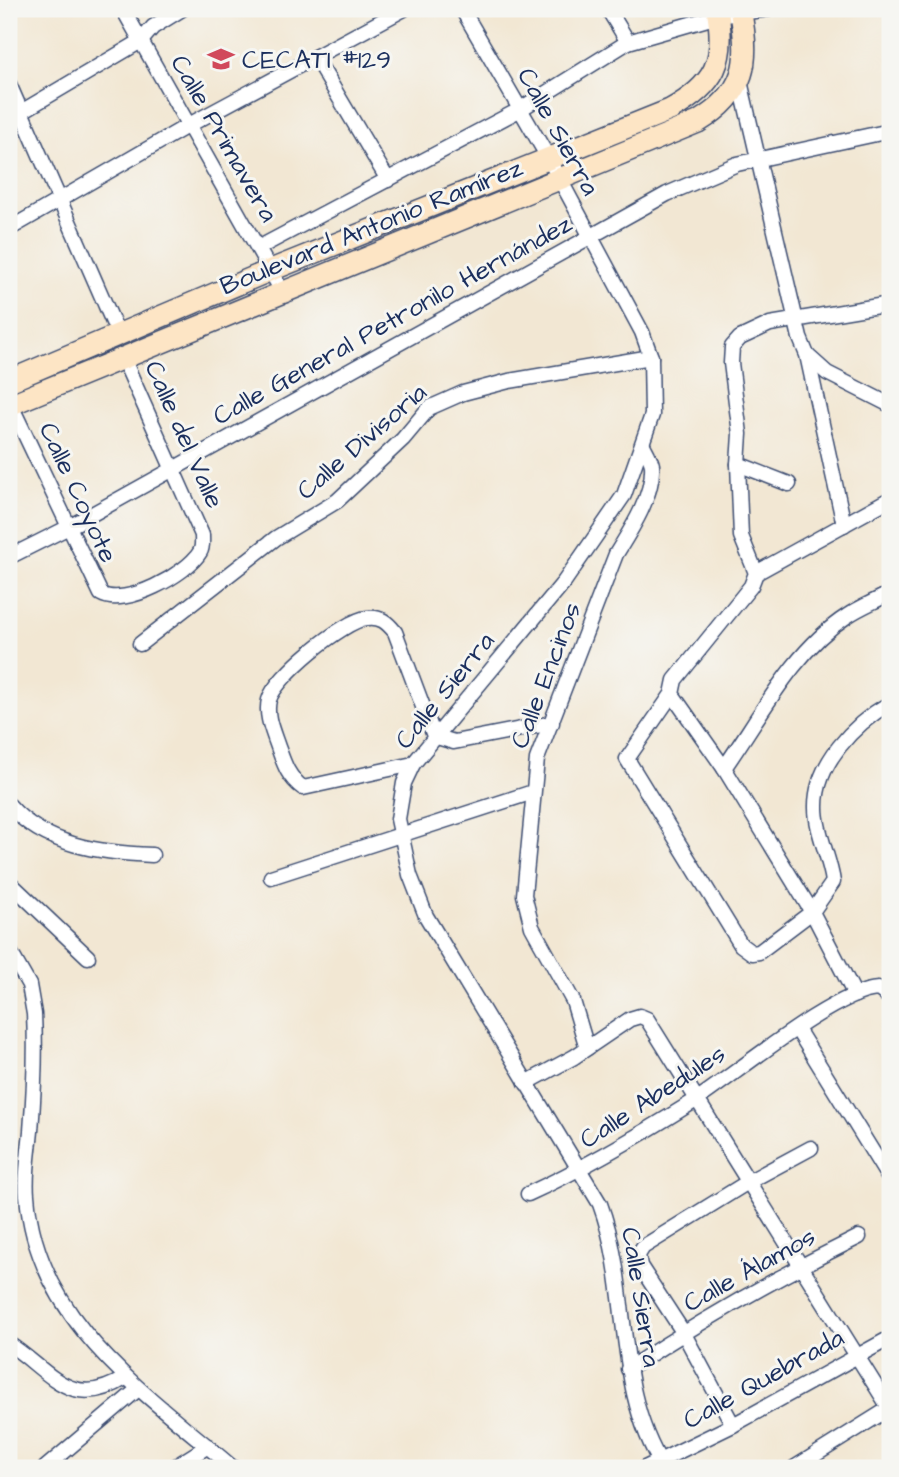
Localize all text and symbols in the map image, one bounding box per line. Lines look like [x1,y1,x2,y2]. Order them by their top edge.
place label: CECATI #129 [242,42,391,78]
school or university icon: CECATI #129 [206,44,236,74]
street label: Calle Primavera [162,48,287,229]
street label: Calle Sierra [508,61,608,202]
street label: Boulevard Antonio Ramírez [215,150,528,304]
street label: Calle General Petronilo Hernández [206,206,579,434]
street label: Calle del Valle [136,355,233,514]
street label: Calle Divisoria [289,375,434,508]
street label: Calle Coyote [28,416,126,569]
street label: Calle Encinos [502,597,590,754]
street label: Calle Sierra [386,625,503,757]
street label: Calle Abedules [573,1036,733,1158]
street label: Calle Álamos [677,1219,822,1321]
street label: Calle Sierra [612,1225,670,1370]
street label: Calle Quebrada [677,1320,850,1438]

